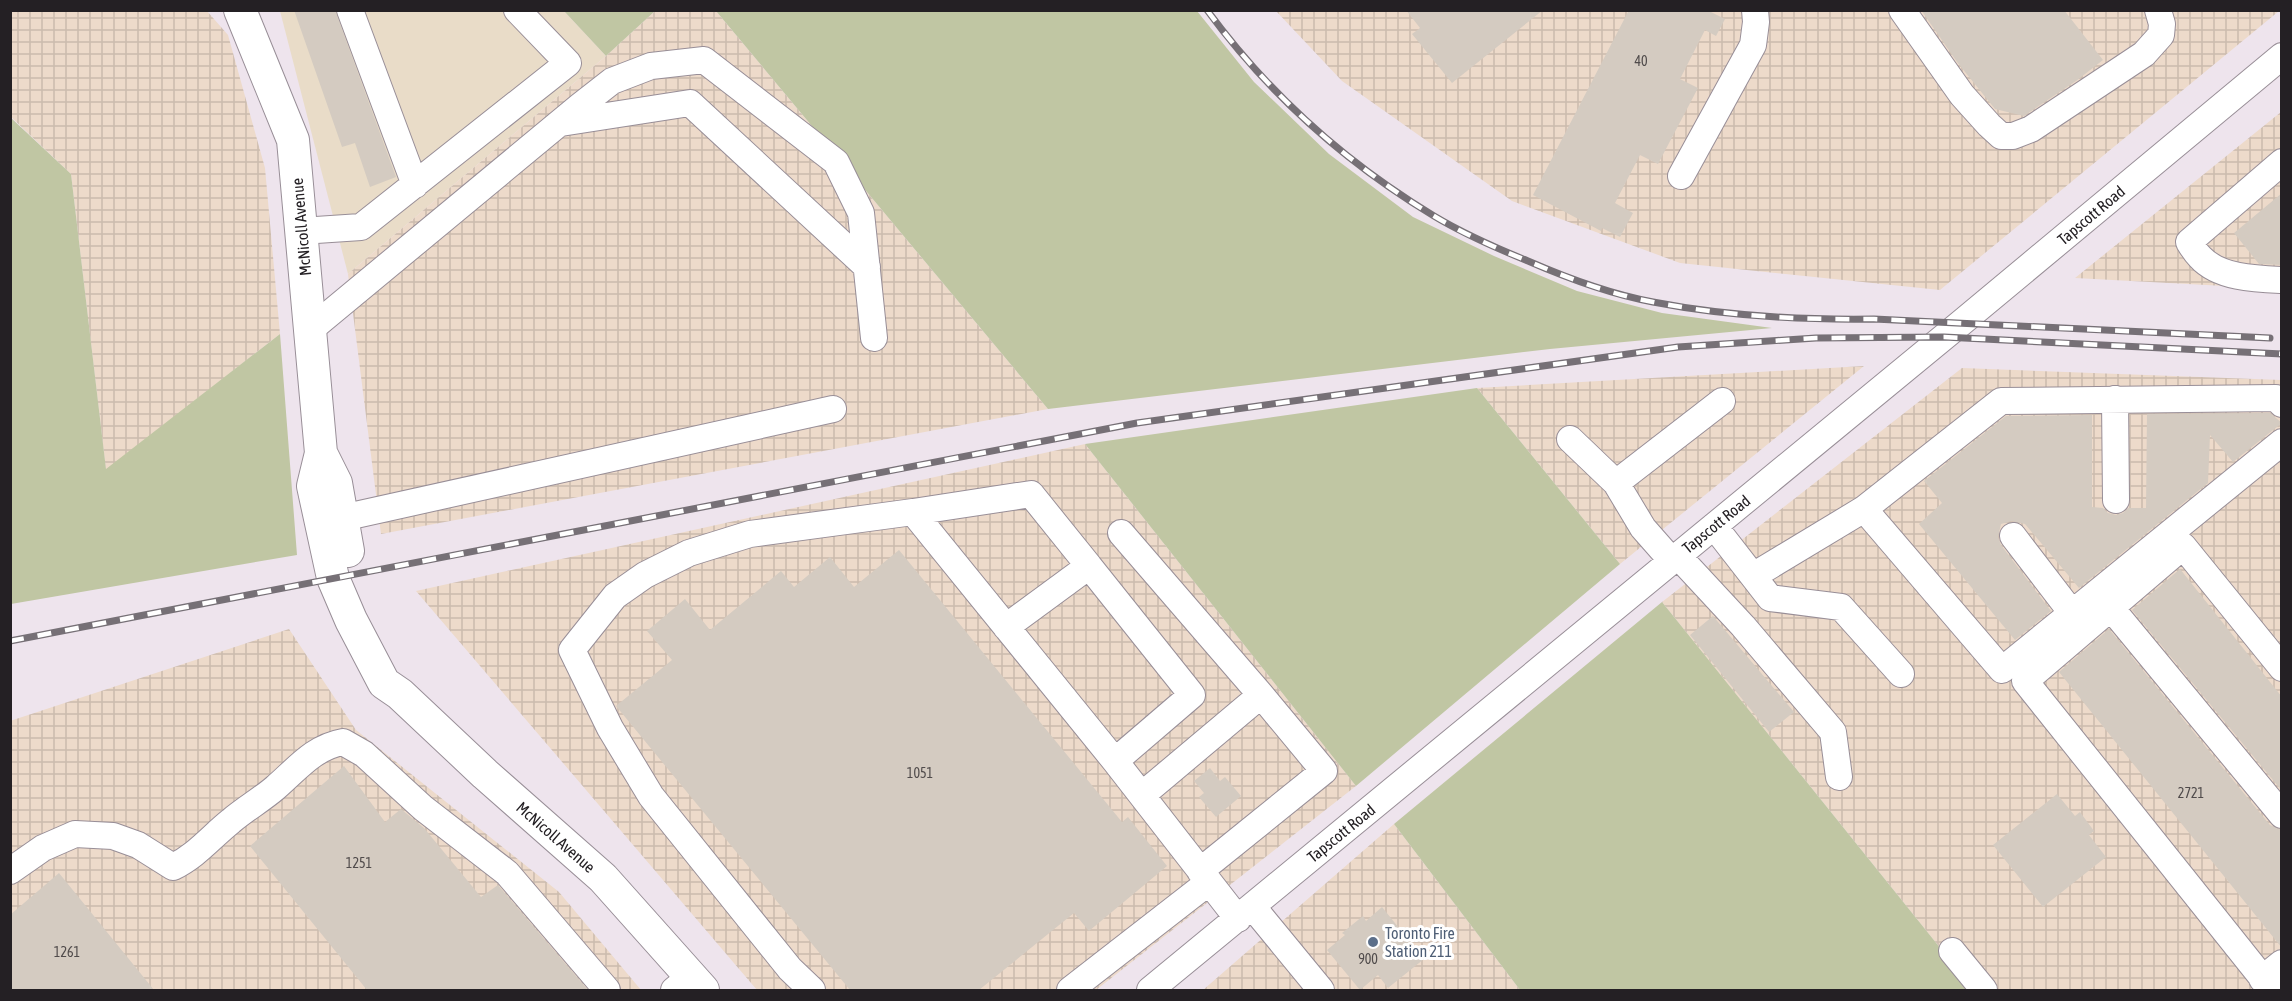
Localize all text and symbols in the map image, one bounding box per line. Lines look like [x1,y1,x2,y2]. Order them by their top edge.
house number: 40 [1634,53,1648,69]
street label: McNicoll Avenue [288,177,314,277]
street label: Tapscott Road [2054,182,2129,249]
street label: Tapscott Road [1678,491,1754,558]
house number: 1051 [907,765,933,781]
house number: 2721 [2178,785,2204,801]
street label: McNicoll Avenue [513,798,599,876]
street label: Tapscott Road [1303,800,1379,867]
house number: 1251 [346,855,372,871]
place label: Toronto Fire Station 211 [1385,924,1455,960]
marker: Toronto Fire Station 211 [1366,935,1380,949]
house number: 1261 [54,944,80,960]
house number: 900 [1358,951,1378,967]

